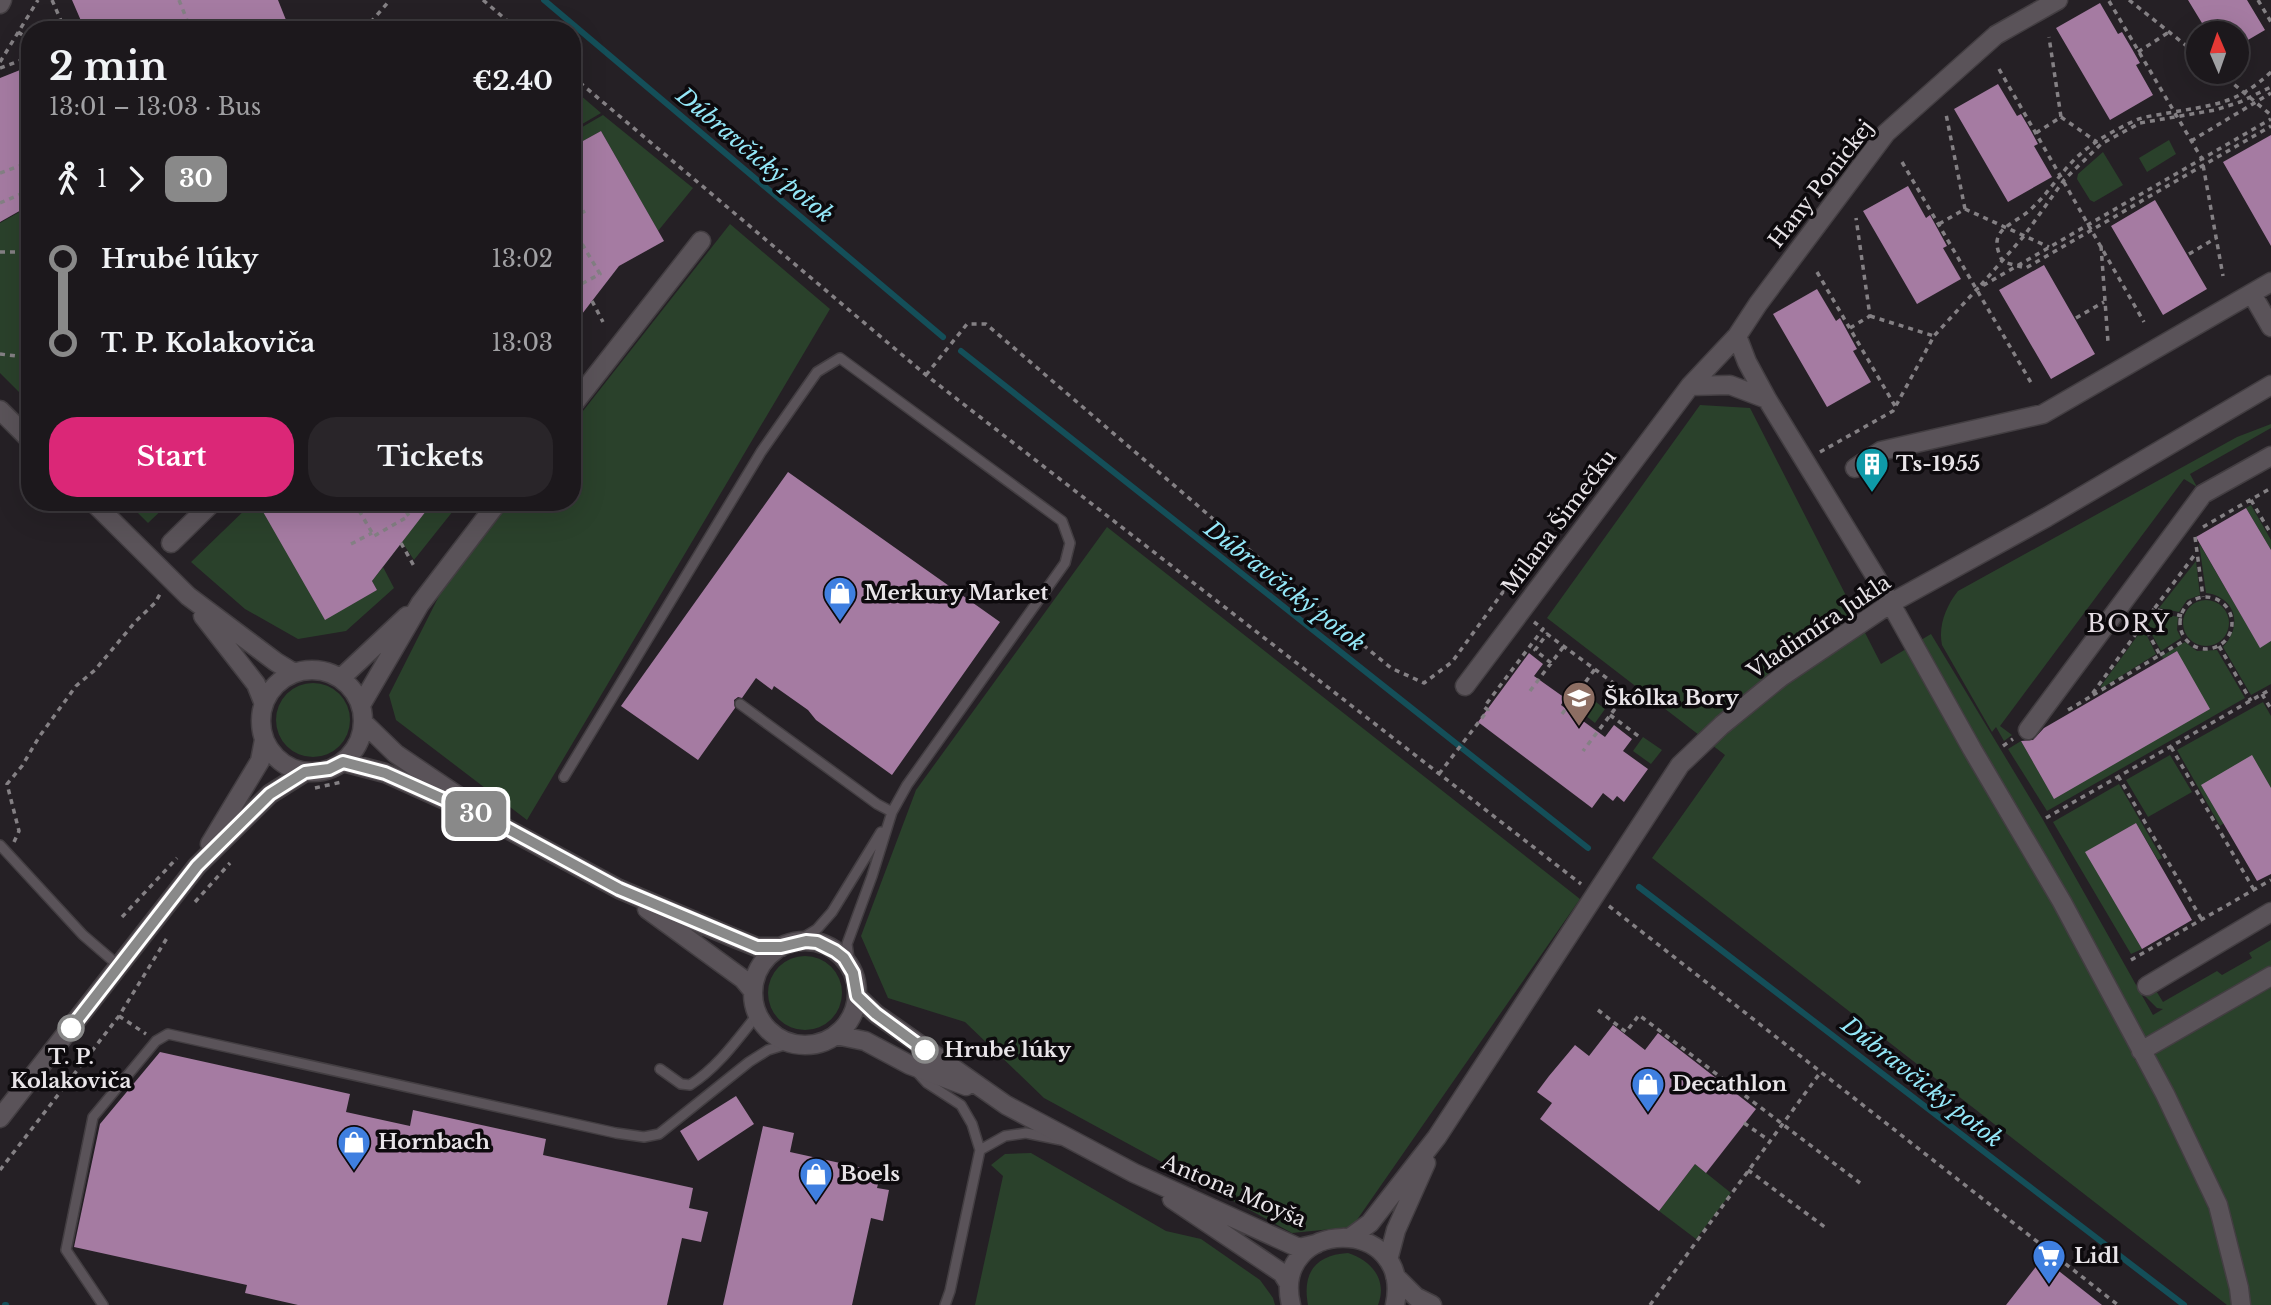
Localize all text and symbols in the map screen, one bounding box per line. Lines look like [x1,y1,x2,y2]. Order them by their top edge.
north arrow [2186,21,2249,84]
map controls [2186,21,2249,84]
text: 2 min [49,43,167,90]
text: €2.40 [473,65,553,97]
water label: Dúbravčický potok [670,81,839,229]
text: 13:01 – 13:03 · Bus [49,93,261,121]
street label: Hany Ponickej [1763,115,1879,253]
icon: walk [49,160,87,198]
icon: forward [117,160,155,198]
text: 30 [179,164,213,193]
text: 1 [97,165,107,193]
text: Hrubé lúky [101,243,258,275]
text: 13:02 [491,245,553,273]
text: T. P. Kolakoviča [101,327,315,359]
text: 13:03 [491,329,553,357]
button: Start [49,417,294,497]
button: Tickets [308,417,553,497]
street label: Milana Šimečku [1496,445,1622,599]
building icon: Ts-1955 [1853,445,1891,494]
place label: Ts-1955 [1896,451,1980,477]
water label: Dúbravčický potok [1198,514,1371,657]
street label: Vladimíra Jukla [1742,569,1896,685]
shop icon: Merkury Market [821,574,859,623]
place label: Merkury Market [864,580,1048,606]
district label: BORY [2087,609,2171,638]
school or university icon: Škôlka Bory [1560,679,1598,728]
place label: Škôlka Bory [1604,685,1739,711]
line badge: 30 [444,791,508,837]
text: 30 [459,799,493,828]
water label: Dúbravčický potok [1835,1010,2008,1153]
marker: T. P. Kolakoviča [58,1015,84,1041]
marker: Hrubé lúky [912,1037,938,1063]
place label: Hrubé lúky [944,1037,1072,1063]
place label: T. P. Kolakoviča [10,1044,132,1094]
shop icon: Decathlon [1629,1065,1667,1114]
place label: Decathlon [1672,1071,1787,1097]
shop icon: Hornbach [335,1123,373,1172]
place label: Hornbach [378,1129,490,1155]
street label: Antona Moyša [1157,1149,1310,1233]
shop icon: Boels [797,1155,835,1204]
place label: Boels [840,1161,900,1187]
supermarket icon: Lidl [2030,1237,2068,1286]
place label: Lidl [2074,1243,2120,1269]

